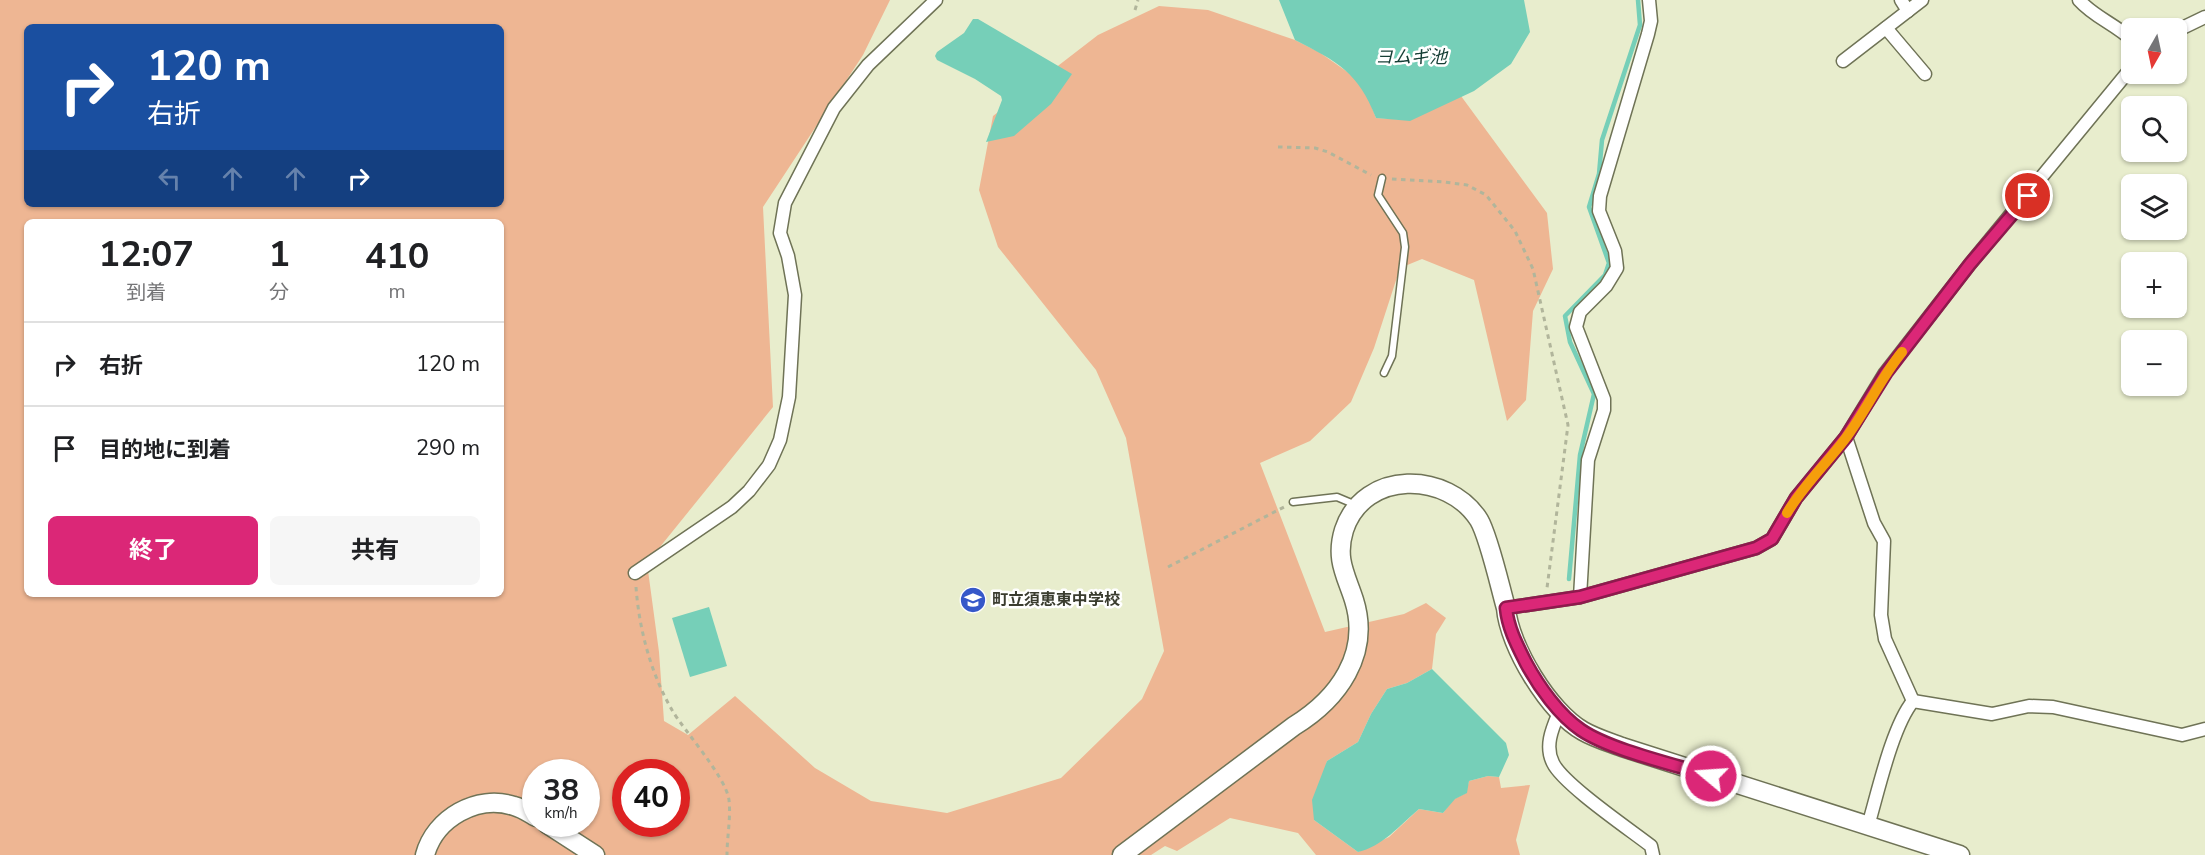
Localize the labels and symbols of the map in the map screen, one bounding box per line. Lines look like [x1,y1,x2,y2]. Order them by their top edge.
north arrow [2121,18,2187,84]
water label: ヨムギ池 [1375,45,1449,69]
pin [2002,170,2053,221]
school or university icon: 町立須恵東中学校 [958,585,988,615]
place label: 町立須恵東中学校 [992,589,1120,611]
position arrow [1679,744,1743,808]
speed limit sign: 40 [612,759,690,837]

